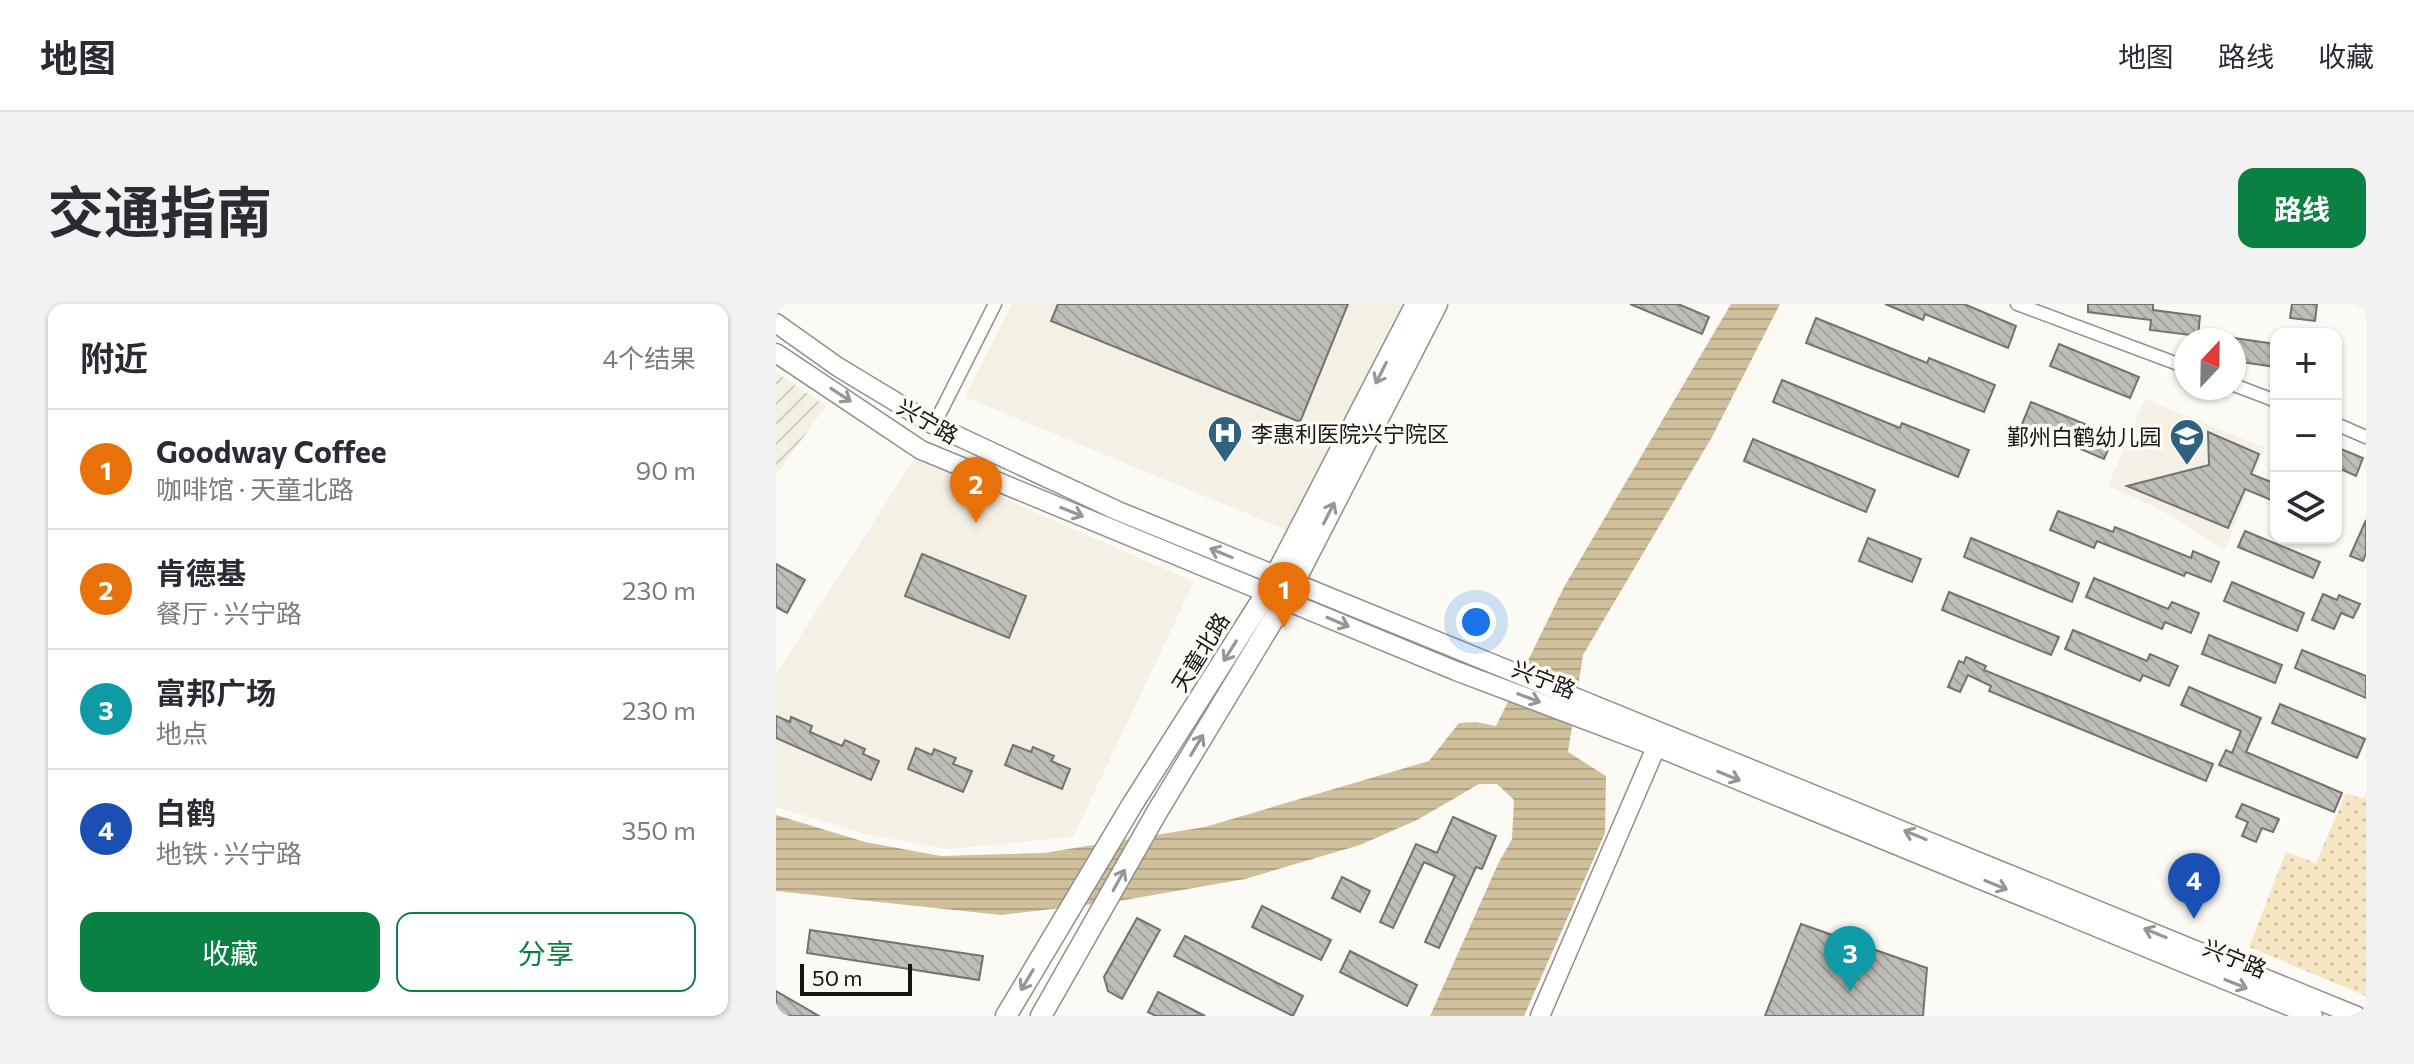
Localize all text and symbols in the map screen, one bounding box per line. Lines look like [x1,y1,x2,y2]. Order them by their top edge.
text: 地图 [40,33,116,80]
text: 地图 [2118,39,2174,73]
text: 路线 [2218,39,2274,73]
text: 收藏 [2318,39,2374,73]
button: 路线 [2238,168,2366,248]
text: 交通指南 [48,176,272,245]
north arrow [2174,328,2246,400]
map controls [2270,328,2342,544]
button: + [2270,328,2342,400]
text: 附近 [80,336,148,378]
text: 4个结果 [602,342,696,373]
one-way arrow [1372,361,1388,385]
one-way arrow [830,387,852,404]
street label: 兴宁路 [893,393,963,449]
button: − [2270,400,2342,472]
hospital icon: 李惠利医院兴宁院区 [1206,414,1244,464]
school or university icon: 鄞州白鹤幼儿园 [2168,417,2206,467]
place label: 李惠利医院兴宁院区 [1251,420,1449,447]
place label: 鄞州白鹤幼儿园 [2007,423,2161,450]
text: Goodway Coffee [156,432,387,469]
text: 1 [100,454,112,485]
text: 90 m [636,454,696,485]
pin: 2 [950,457,1002,523]
button: layers [2270,472,2342,544]
text: 咖啡馆 · 天童北路 [156,473,354,504]
one-way arrow [1322,502,1337,526]
one-way arrow [1059,506,1084,521]
one-way arrow [1209,545,1234,559]
text: 肯德基 [156,553,246,590]
pin: 1 [1258,562,1310,628]
text: 2 [99,574,113,605]
text: 230 m [622,574,696,605]
text: 餐厅 · 兴宁路 [156,597,302,628]
your location [1456,602,1496,642]
street label: 天童北路 [1165,608,1235,696]
one-way arrow [1325,616,1350,630]
one-way arrow [1221,639,1237,662]
street label: 兴宁路 [1508,655,1580,703]
text: 富邦广场 [156,673,276,710]
one-way arrow [1516,692,1541,706]
text: 3 [98,694,114,725]
text: 230 m [622,694,696,725]
text: 地点 [156,717,208,748]
one-way arrow [1190,734,1206,757]
one-way arrow [1716,770,1741,784]
text: 白鹤 [156,793,216,830]
text: 4 [98,814,114,845]
text: 350 m [622,814,696,845]
one-way arrow [1903,826,1928,841]
text: 地铁 · 兴宁路 [156,837,302,868]
pin: 4 [2168,853,2220,919]
one-way arrow [1111,869,1127,892]
one-way arrow [1983,879,2008,893]
button: 收藏 [80,912,380,992]
button: 分享 [396,912,696,992]
one-way arrow [2144,925,2168,940]
pin: 3 [1824,926,1876,992]
street label: 兴宁路 [2199,933,2271,983]
scale bar [800,960,912,996]
text: 50 m [812,964,862,991]
one-way arrow [1019,968,1035,991]
one-way arrow [2223,978,2248,993]

